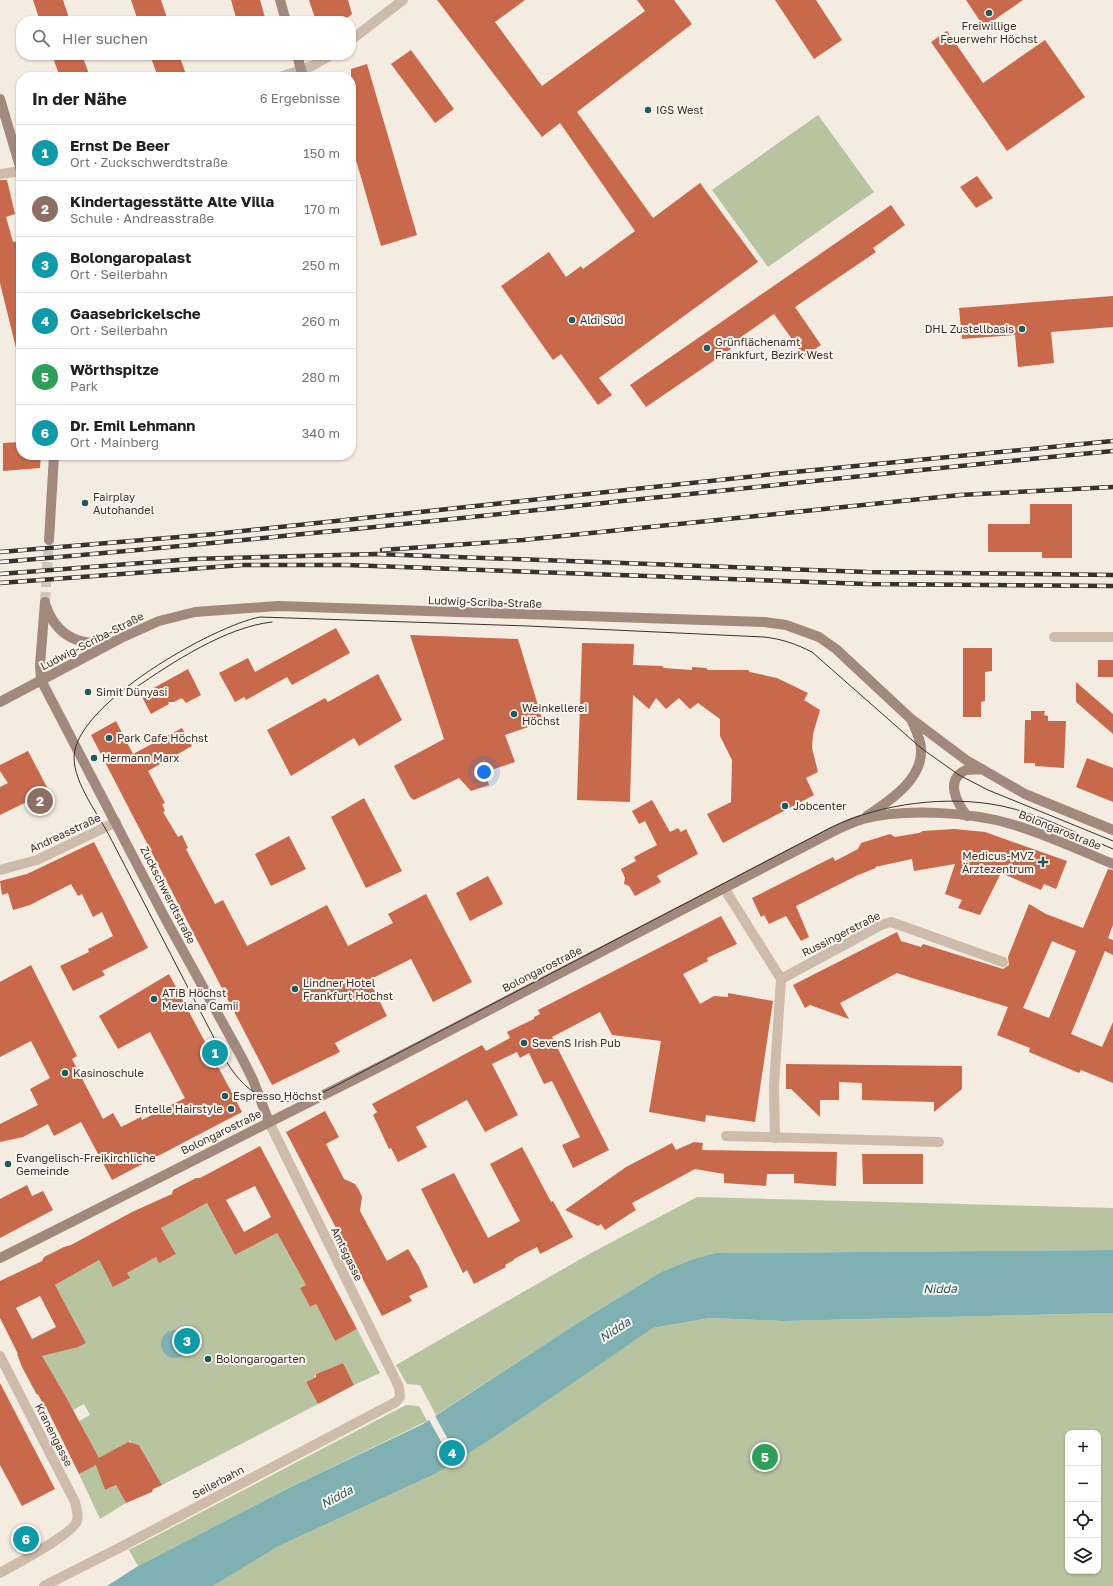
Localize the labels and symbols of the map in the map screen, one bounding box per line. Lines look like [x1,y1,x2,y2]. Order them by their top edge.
marker: Freiwillige Feuerwehr Höchst [984,8,994,18]
place label: Freiwillige Feuerwehr Höchst [940,19,1038,45]
place label: IGS West [656,103,704,116]
marker: IGS West [643,105,653,115]
place label: Aldi Süd [580,313,623,326]
marker: Aldi Süd [567,315,577,325]
place label: DHL Zustellbasis [925,322,1014,335]
marker: DHL Zustellbasis [1017,324,1027,334]
place label: Grünflächenamt Frankfurt, Bezirk West [715,335,833,361]
marker: Grünflächenamt Frankfurt, Bezirk West [702,343,712,353]
place label: Fairplay Autohandel [93,490,155,516]
marker: Fairplay Autohandel [80,498,90,508]
street label: Ludwig-Scriba-Straße [428,593,542,610]
street label: Ludwig-Scriba-Straße [38,609,146,672]
place label: Simit Dünyasi [96,685,168,698]
marker: Simit Dünyasi [83,687,93,697]
place label: Weinkellerei Höchst [522,701,587,727]
marker: Weinkellerei Höchst [509,709,519,719]
place label: Park Cafe Höchst [117,731,208,744]
marker: Park Cafe Höchst [104,733,114,743]
place label: Hermann Marx [102,751,179,764]
marker: Hermann Marx [89,753,99,763]
your location [474,762,494,782]
pin: 2 [27,786,53,816]
place label: Jobcenter [793,799,847,812]
marker: Jobcenter [780,801,790,811]
street label: Bolongarostraße [1017,807,1103,852]
street label: Andreasstraße [27,810,102,855]
street label: Zuckschwerdtstraße [138,844,199,946]
place label: Medicus-MVZ Ärztezentrum [962,849,1034,875]
marker: Medicus-MVZ Ärztezentrum [1037,856,1049,868]
street label: Russingerstraße [799,908,882,959]
street label: Bolongarostraße [500,943,584,994]
place label: Lindner Hotel Frankfurt Hochst [303,976,393,1002]
marker: Lindner Hotel Frankfurt Hochst [290,984,300,994]
place label: ATiB Höchst Mevlana Camii [162,986,239,1012]
marker: ATiB Höchst Mevlana Camii [149,994,159,1004]
place label: SevenS Irish Pub [532,1036,621,1049]
pin: 1 [202,1038,228,1068]
marker: SevenS Irish Pub [519,1038,529,1048]
place label: Kasinoschule [73,1066,144,1079]
marker: Kasinoschule [60,1068,70,1078]
place label: Espresso Höchst [233,1089,322,1102]
marker: Espresso Höchst [220,1091,230,1101]
place label: Entelle Hairstyle [135,1102,223,1115]
marker: Entelle Hairstyle [226,1104,236,1114]
street label: Bolongarostraße [178,1106,263,1157]
place label: Evangelisch-Freikirchliche Gemeinde [16,1151,156,1177]
marker: Evangelisch-Freikirchliche Gemeinde [3,1159,13,1169]
street label: Amtsgasse [329,1225,366,1283]
water label: Nidda [923,1281,958,1296]
water label: Nidda [596,1313,634,1345]
pin: 3 [174,1326,200,1356]
place label: Bolongarogarten [216,1352,306,1365]
marker: Bolongarogarten [203,1354,213,1364]
street label: Kranengasse [33,1401,76,1468]
pin: 4 [439,1438,465,1468]
pin: 5 [752,1442,778,1472]
street label: Seilerbahn [190,1462,246,1501]
water label: Nidda [318,1481,356,1511]
pin: 6 [13,1524,39,1554]

